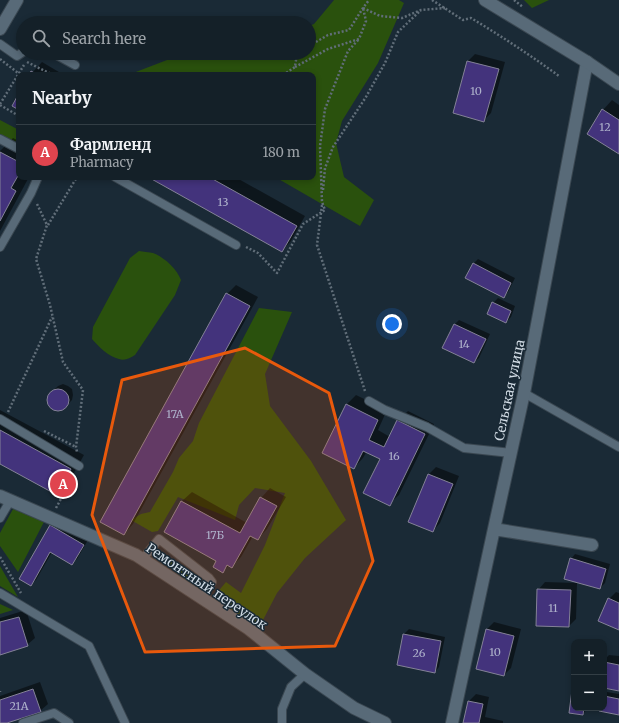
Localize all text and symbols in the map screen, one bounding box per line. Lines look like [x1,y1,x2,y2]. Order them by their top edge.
search box [16,16,316,60]
icon: search [30,27,52,49]
text: Search here [62,29,146,48]
house number: 10 [470,84,482,98]
text: Nearby [32,87,92,109]
house number: 12 [599,120,611,134]
text: Фармленд [70,135,151,154]
text: A [40,144,50,161]
text: 180 m [262,144,300,161]
text: Pharmacy [70,154,134,171]
house number: 13 [218,195,228,209]
your location [382,314,402,334]
house number: 14 [458,337,470,351]
street label: Сельская улица [490,338,529,442]
house number: 17А [166,407,184,421]
house number: 16 [388,449,400,463]
pin: A [50,469,76,499]
house number: 17Б [206,528,224,542]
street label: Ремонтный переулок [143,539,271,634]
house number: 11 [548,601,558,615]
map controls [571,639,607,711]
button: + [571,639,607,675]
house number: 10 [489,645,501,659]
house number: 26 [413,646,426,660]
button: − [571,675,607,711]
house number: 21А [9,699,29,713]

